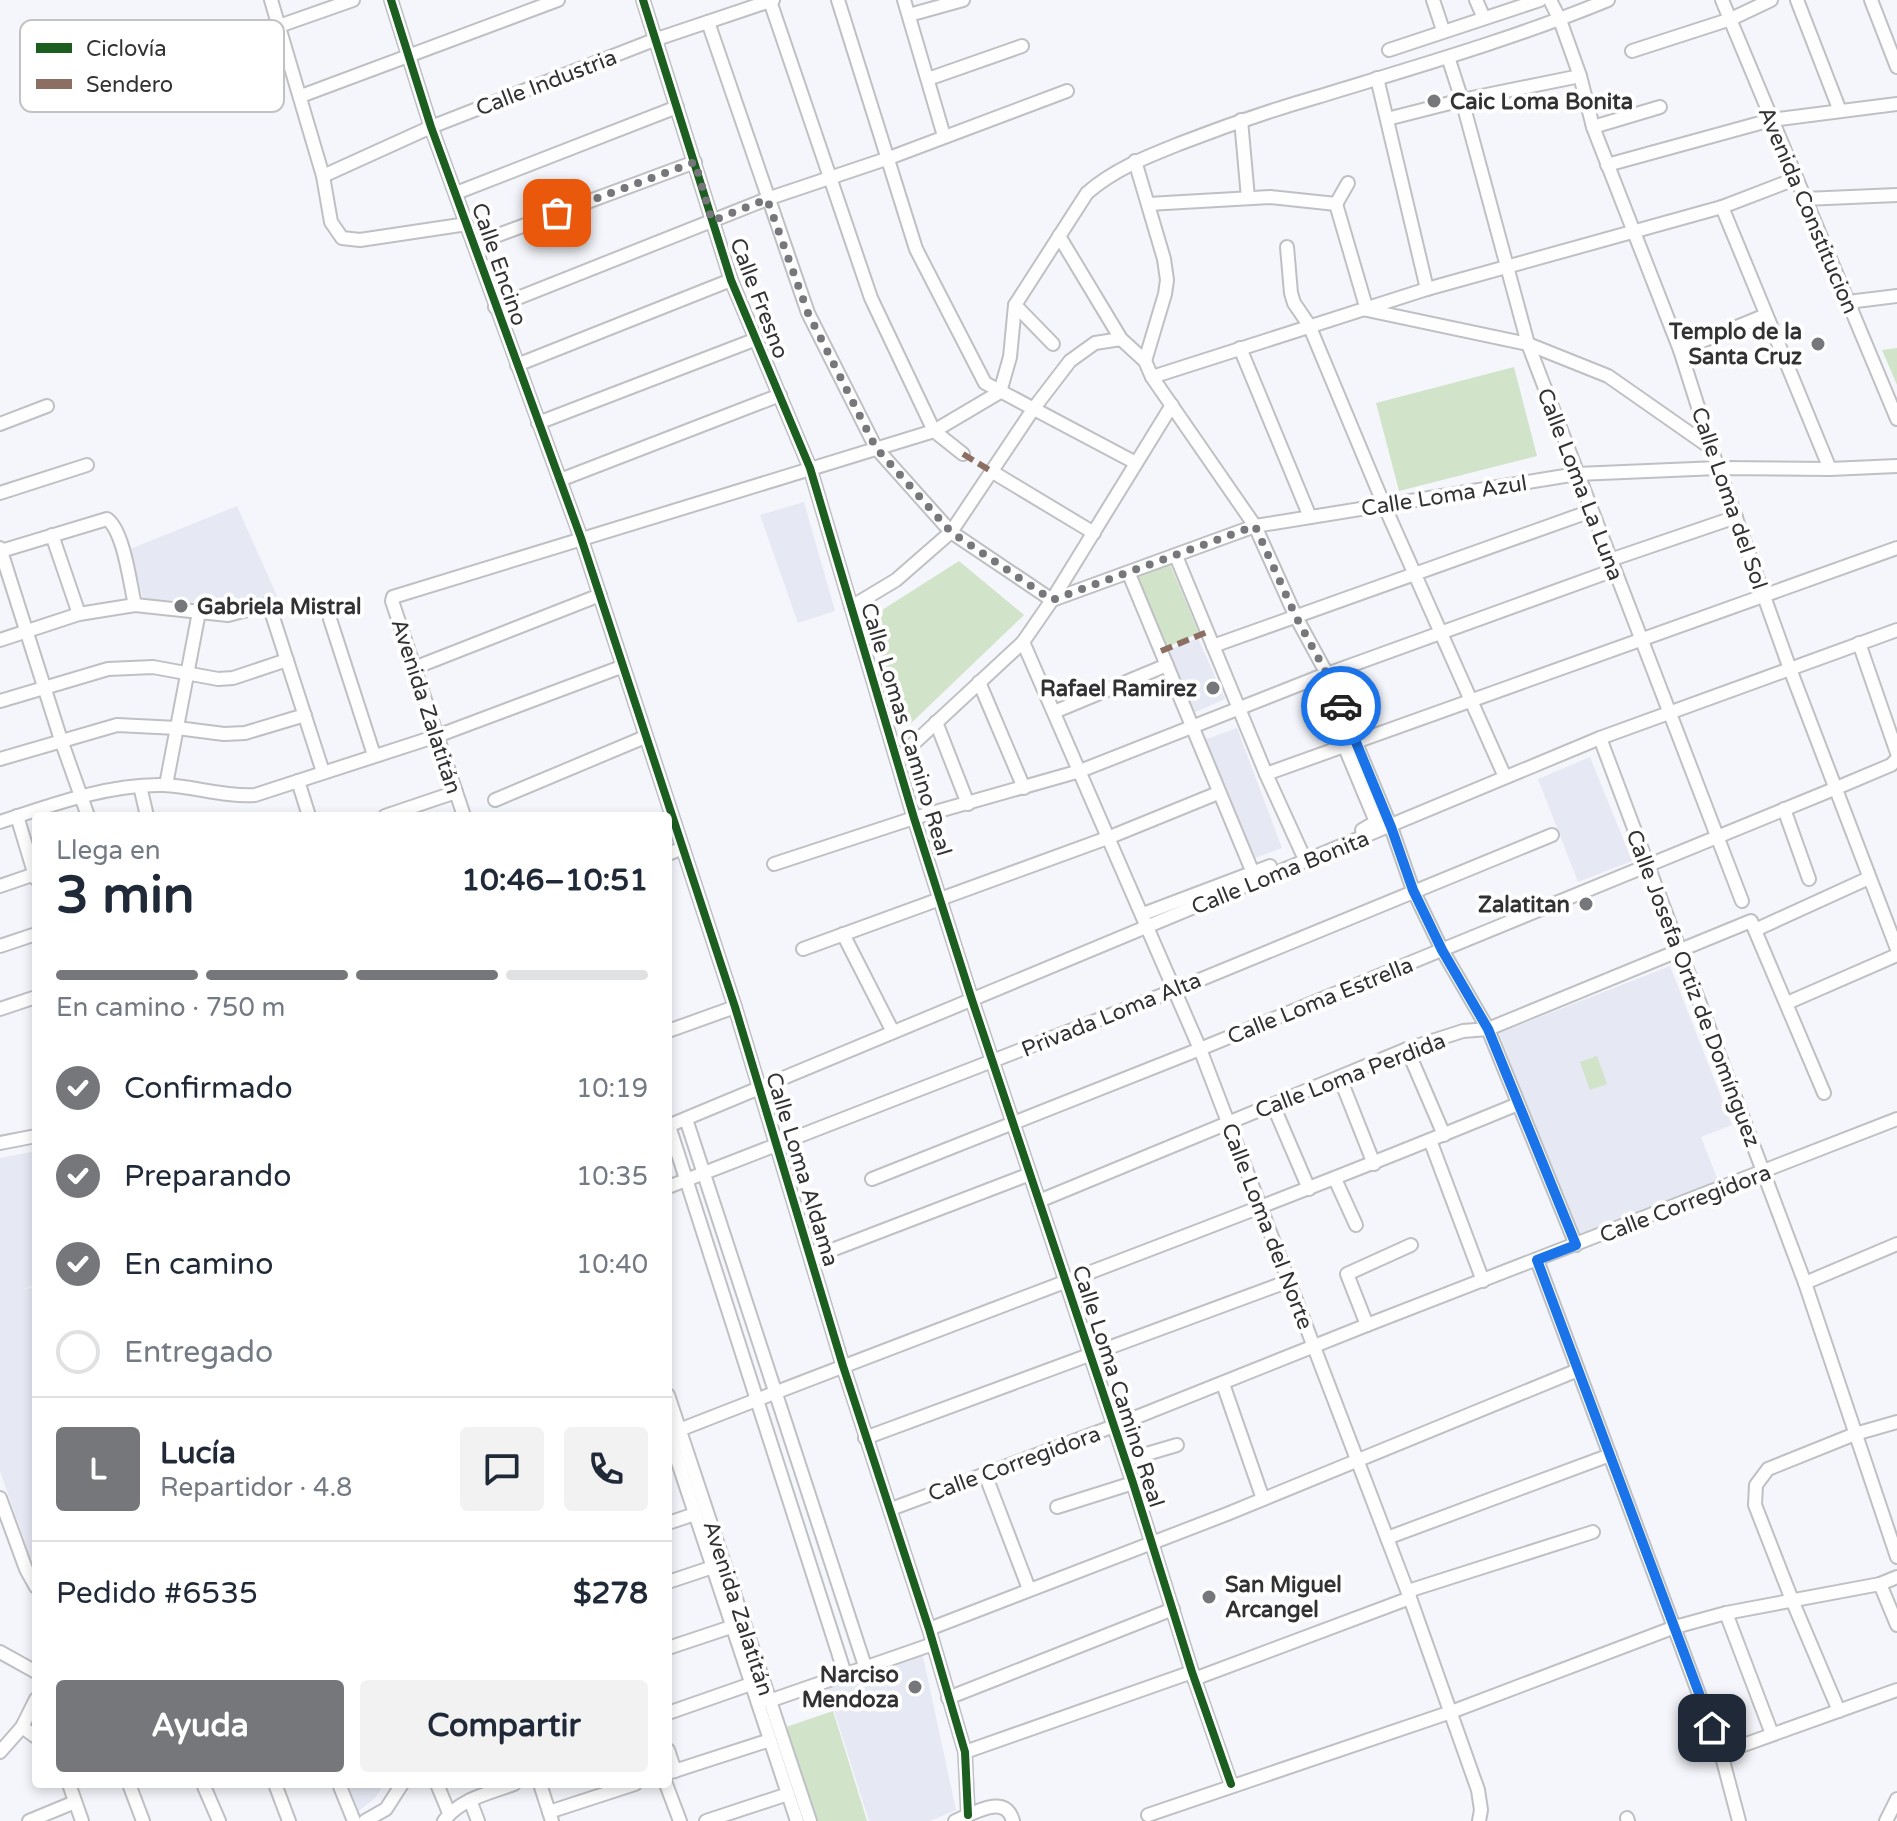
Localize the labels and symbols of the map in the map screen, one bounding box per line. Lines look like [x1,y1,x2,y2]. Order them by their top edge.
legend [20,20,284,112]
text: Ciclovía [86,36,167,62]
street label: Calle Industria [472,44,620,122]
text: Sendero [86,72,173,98]
place label: Caic Loma Bonita [1450,89,1633,115]
marker: Caic Loma Bonita [1425,92,1443,110]
street label: Avenida Constitucion [1753,103,1863,318]
pin [523,179,591,247]
street label: Calle Encino [466,200,532,329]
street label: Calle Fresno [724,234,794,363]
place label: Templo de la Santa Cruz [1668,319,1802,370]
marker: Templo de la Santa Cruz [1809,335,1827,353]
street label: Calle Loma La Luna [1531,385,1629,584]
street label: Calle Loma del Sol [1686,404,1772,593]
street label: Calle Loma Azul [1359,470,1529,522]
place label: Gabriela Mistral [197,594,361,620]
marker: Gabriela Mistral [172,597,190,615]
street label: Calle Lomas Camino Real [855,600,957,859]
street label: Avenida Zalatitán [385,616,467,797]
courier [1301,666,1381,746]
place label: Rafael Ramirez [1040,676,1197,702]
marker: Rafael Ramirez [1204,679,1222,697]
street label: Calle Loma Bonita [1188,825,1373,920]
street label: Calle Josefa Ortiz de Domínguez [1620,826,1766,1151]
place label: Zalatitan [1478,892,1570,918]
marker: Zalatitan [1577,895,1595,913]
street label: Calle Loma Estrella [1224,952,1417,1050]
street label: Privada Loma Alta [1018,967,1205,1063]
street label: Calle Loma Perdida [1252,1028,1449,1124]
street label: Calle Loma Aldama [760,1069,844,1270]
street label: Calle Loma del Norte [1216,1120,1318,1333]
street label: Calle Corregidora [1596,1159,1775,1249]
street label: Calle Loma Camino Real [1067,1262,1169,1511]
street label: Calle Corregidora [925,1421,1104,1507]
street label: Avenida Zalatitán [697,1518,779,1699]
place label: San Miguel Arcangel [1225,1572,1342,1623]
marker: San Miguel Arcangel [1200,1588,1218,1606]
place label: Narciso Mendoza [802,1662,899,1713]
marker: Narciso Mendoza [906,1678,924,1696]
pin [1678,1694,1746,1762]

